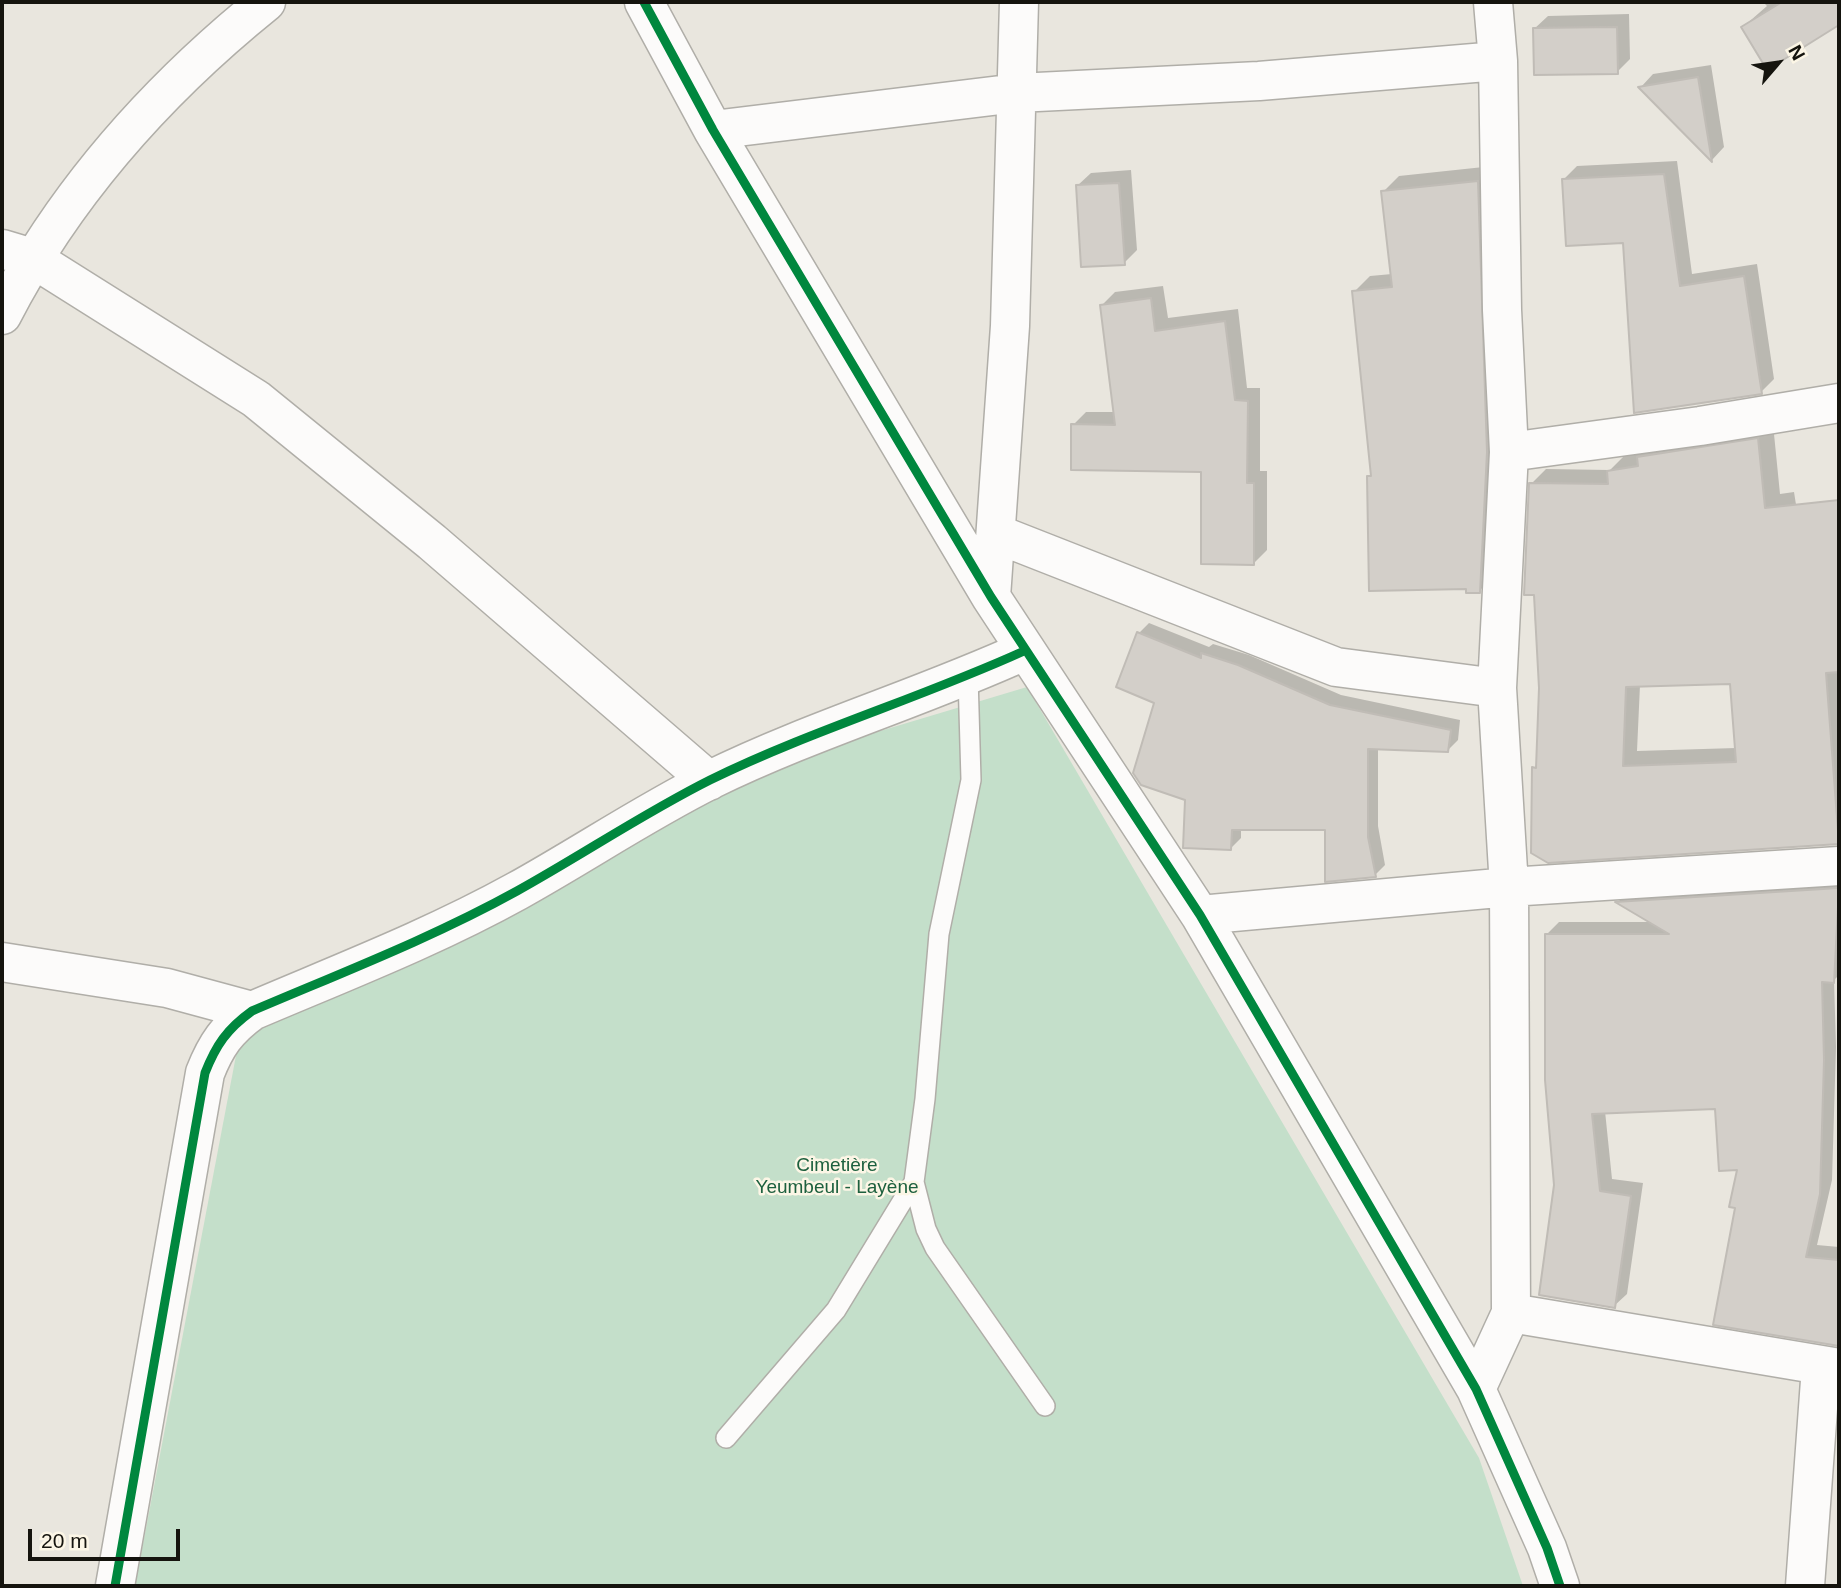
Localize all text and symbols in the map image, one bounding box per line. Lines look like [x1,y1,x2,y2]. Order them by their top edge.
north arrow [1743,28,1813,98]
text: N [1784,41,1809,64]
park label: Cimetière Yeumbeul - Layène [755,1155,919,1199]
scale bar [32,1514,184,1558]
text: 20 m [41,1529,88,1552]

